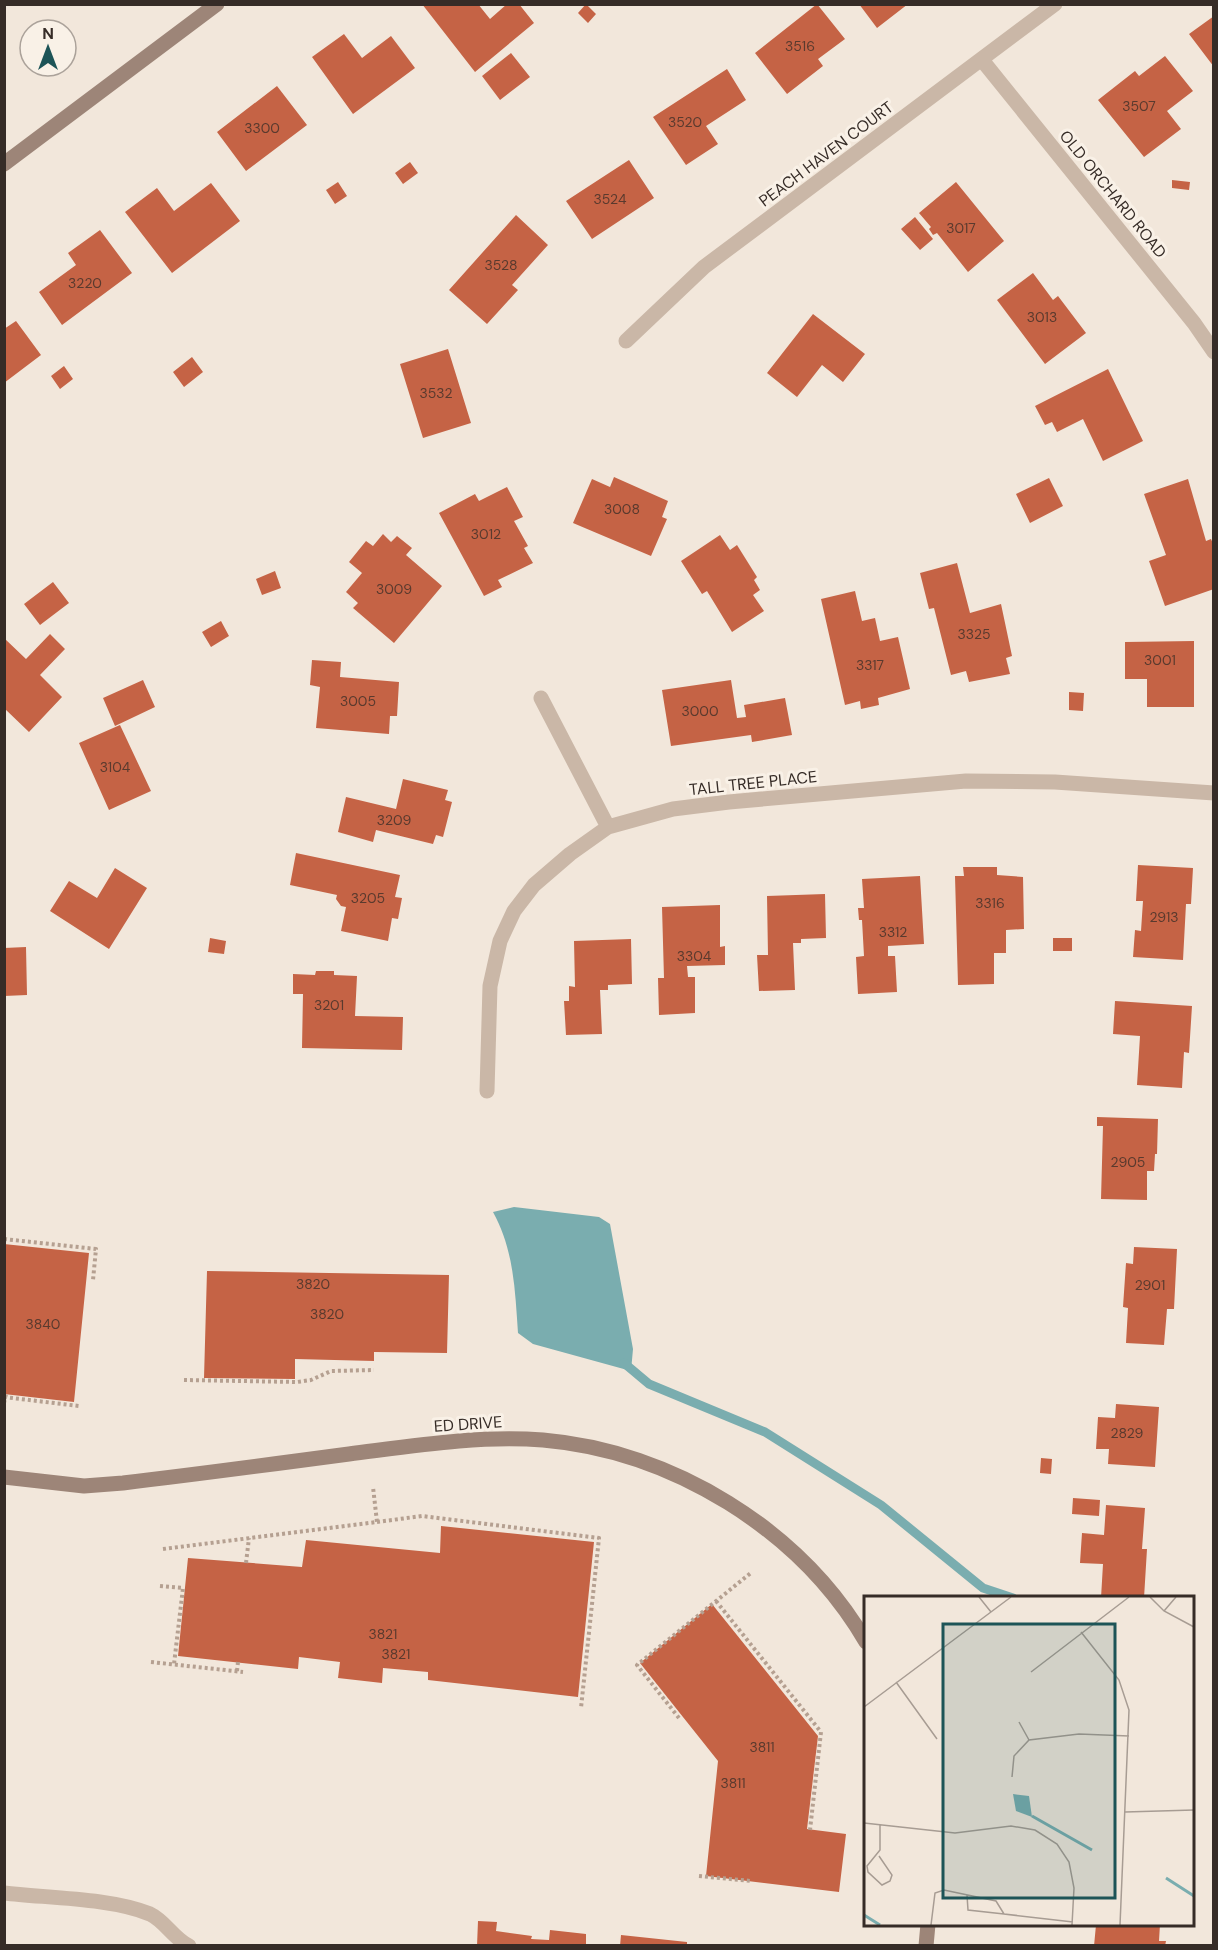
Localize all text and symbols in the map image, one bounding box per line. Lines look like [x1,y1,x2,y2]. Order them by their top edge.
north arrow [18,18,78,78]
text: N [42,23,54,44]
house number: 3516 [785,37,815,55]
street label: PEACH HAVEN COURT [755,97,897,211]
house number: 3507 [1122,97,1156,115]
house number: 3520 [668,113,702,131]
house number: 3300 [244,119,280,137]
street label: OLD ORCHARD ROAD [1055,126,1171,262]
house number: 3524 [594,190,627,208]
house number: 3017 [946,219,976,237]
house number: 3528 [485,256,517,274]
house number: 3220 [68,274,102,292]
house number: 3013 [1027,308,1057,326]
house number: 3532 [419,384,453,402]
house number: 3008 [604,500,640,518]
house number: 3012 [471,525,501,543]
house number: 3009 [376,580,412,598]
house number: 3325 [957,625,991,643]
house number: 3001 [1144,651,1176,669]
house number: 3317 [856,656,884,674]
house number: 3005 [340,692,376,710]
house number: 3000 [681,702,719,720]
house number: 3104 [100,758,131,776]
street label: TALL TREE PLACE [688,766,818,800]
house number: 3209 [377,811,411,829]
house number: 3205 [351,889,385,907]
house number: 3316 [975,894,1005,912]
house number: 2913 [1149,908,1179,926]
house number: 3312 [879,923,907,941]
house number: 3304 [677,947,712,965]
house number: 3201 [314,996,344,1014]
house number: 2905 [1111,1153,1145,1171]
house number: 3820 [296,1275,330,1293]
house number: 2901 [1135,1276,1165,1294]
house number: 3820 [310,1305,344,1323]
house number: 3840 [26,1315,60,1333]
street label: ED DRIVE [433,1411,503,1437]
house number: 2829 [1111,1424,1144,1442]
inset map [864,1596,1194,1926]
house number: 3821 [369,1625,397,1643]
house number: 3821 [382,1645,410,1663]
house number: 3811 [749,1738,775,1756]
house number: 3811 [720,1774,746,1792]

